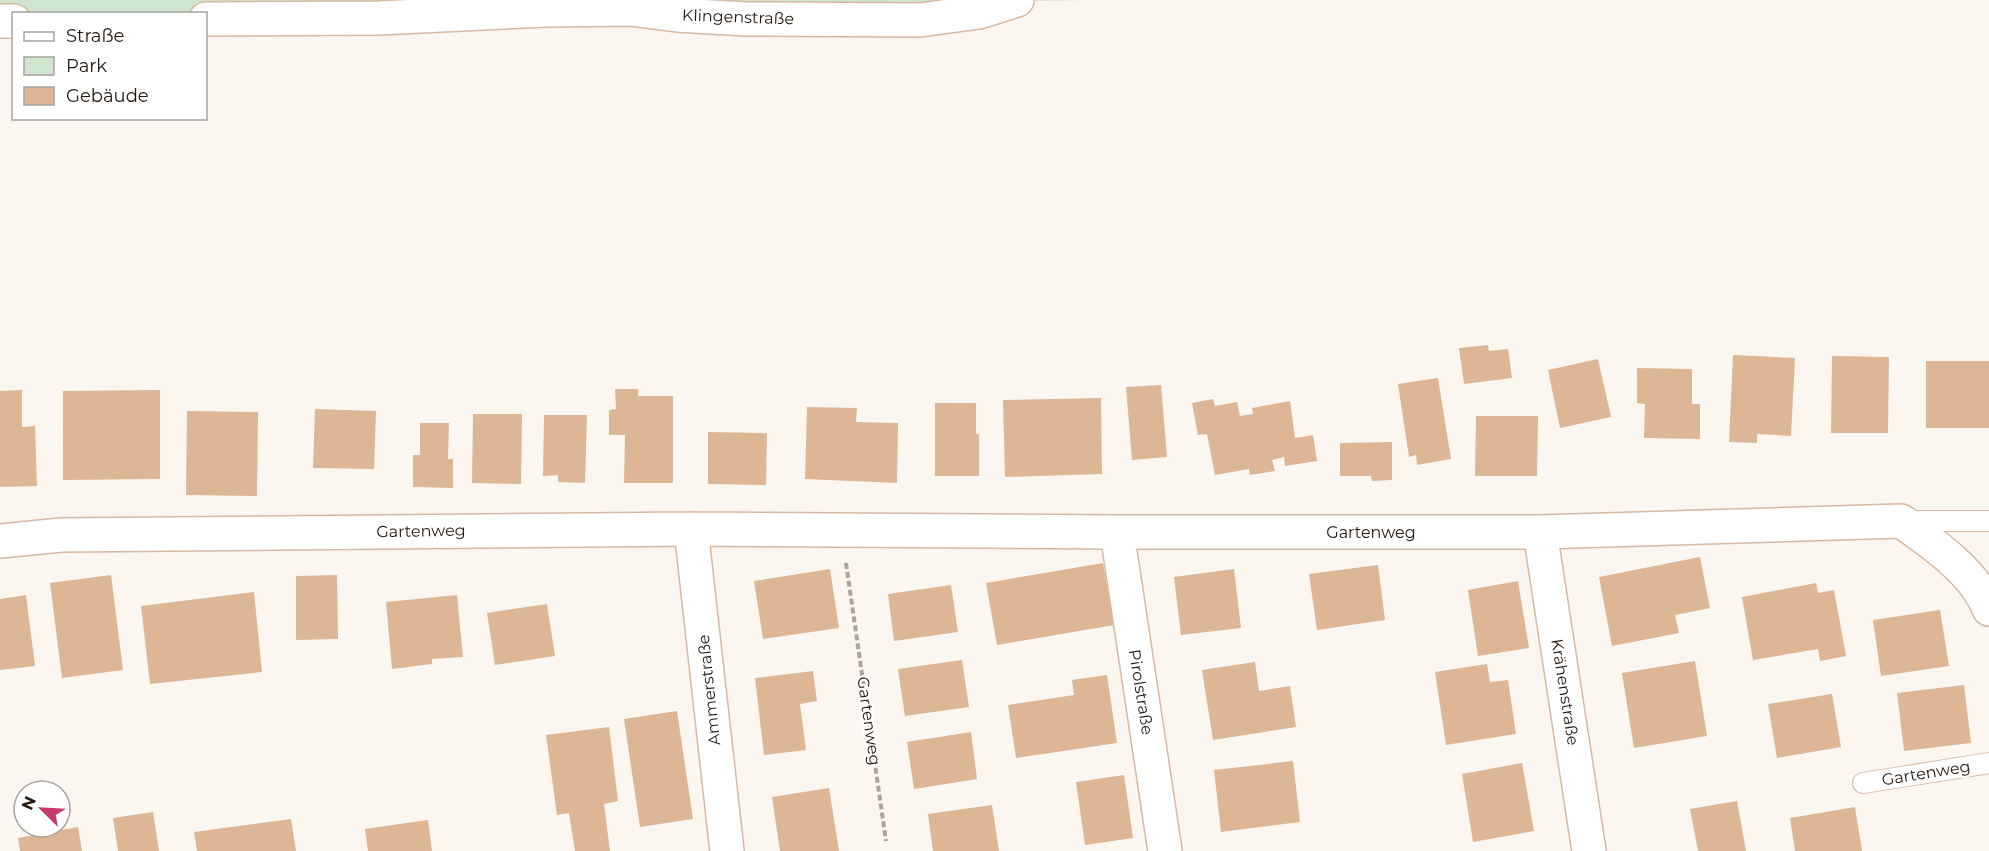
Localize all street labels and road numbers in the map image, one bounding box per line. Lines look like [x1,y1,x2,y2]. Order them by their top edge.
street label: Klingenstraße [682,6,794,28]
street label: Gartenweg [376,521,466,541]
street label: Gartenweg [1326,523,1416,542]
street label: Ammerstraße [694,634,724,746]
street label: Krähenstraße [1547,637,1583,747]
street label: Pirolstraße [1125,648,1157,736]
street label: Gartenweg [853,675,885,767]
street label: Gartenweg [1880,757,1972,789]

